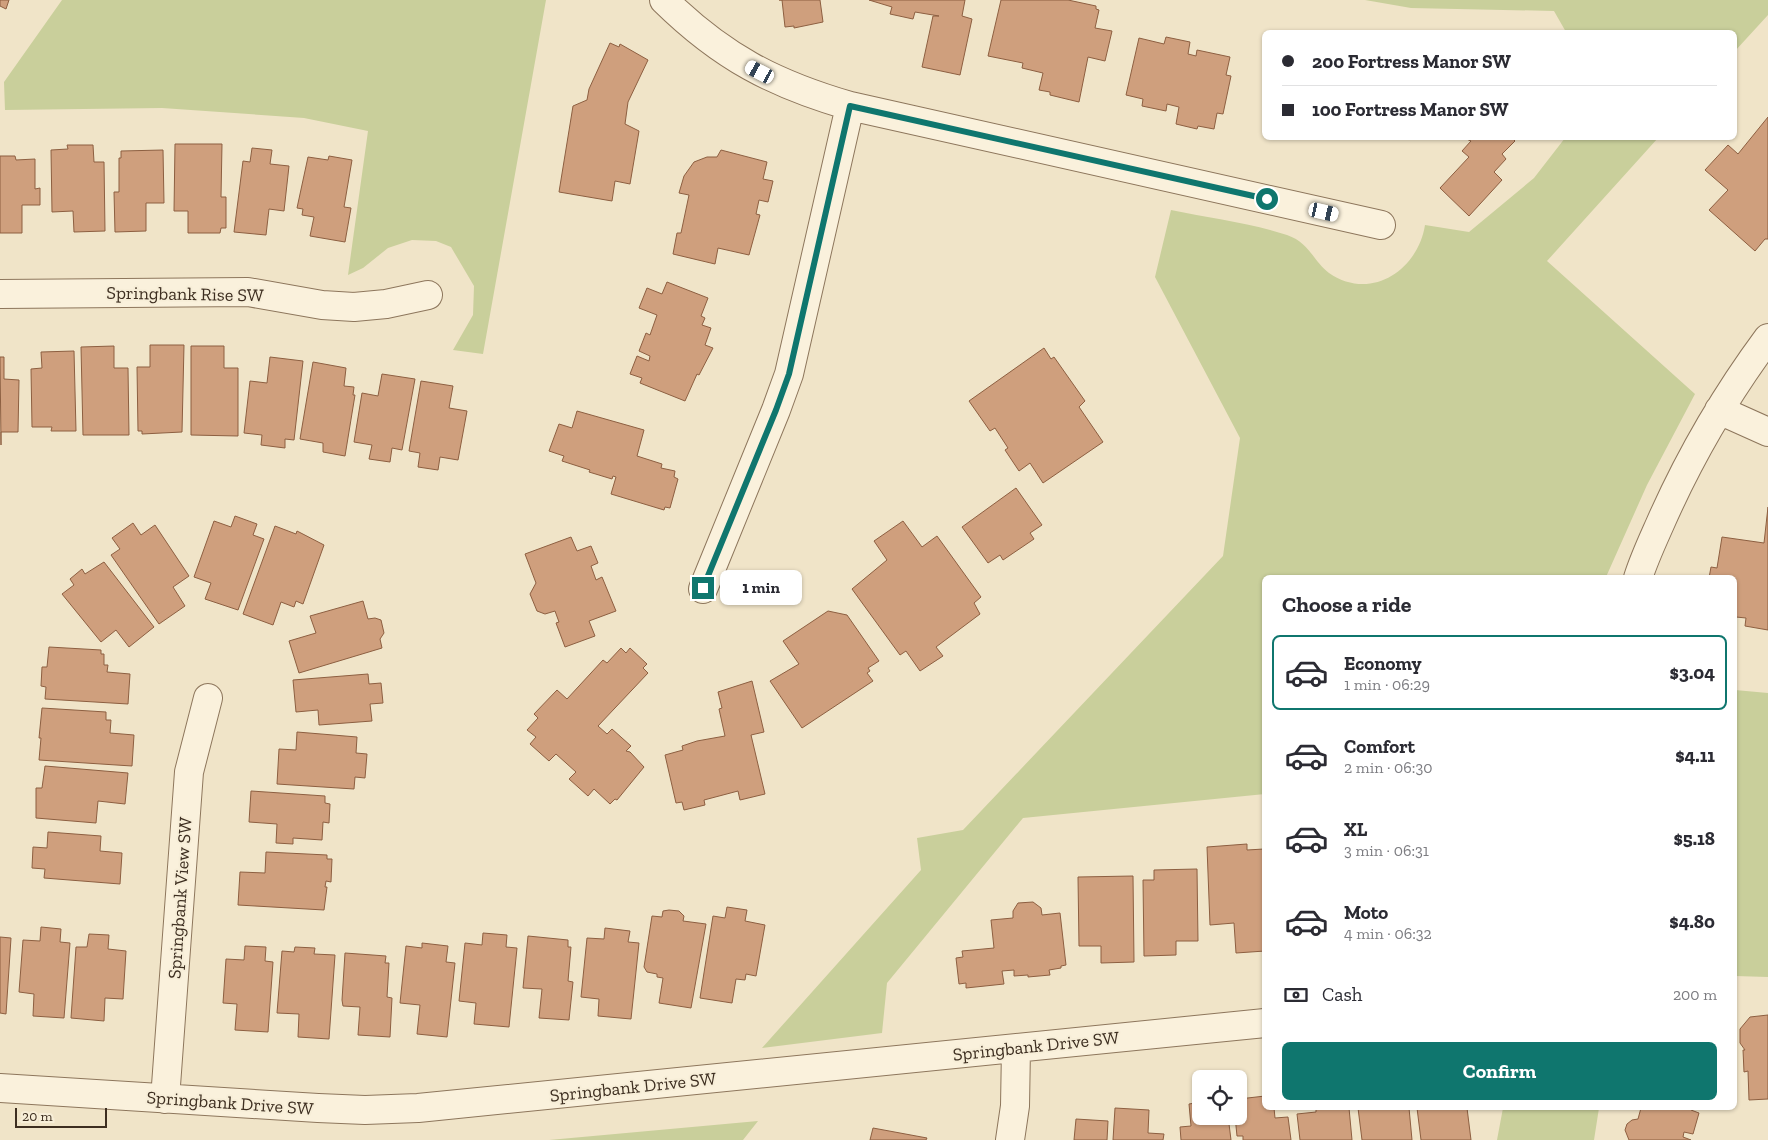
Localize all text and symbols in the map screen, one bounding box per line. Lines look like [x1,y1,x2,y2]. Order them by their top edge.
text: 200 Fortress Manor SW [1312,50,1511,73]
car [743,58,776,86]
text: 100 Fortress Manor SW [1312,98,1508,121]
route start [1256,188,1278,210]
car [1307,201,1340,223]
street label: Springbank Rise SW [106,282,264,306]
callout: 1 min [720,570,803,606]
route end [692,577,714,599]
text: 1 min [742,578,780,597]
text: Choose a ride [1282,591,1412,618]
icon: car [1284,650,1329,695]
text: Economy [1344,652,1422,675]
text: $3.04 [1669,661,1715,684]
text: 1 min · 06:29 [1344,675,1430,694]
icon: car [1284,733,1329,778]
text: Comfort [1344,735,1415,758]
text: $4.11 [1675,744,1715,767]
text: 2 min · 06:30 [1344,758,1432,777]
street label: Springbank View SW [163,816,197,980]
icon: car [1284,816,1329,861]
text: XL [1344,818,1367,841]
text: $5.18 [1674,827,1715,850]
text: 3 min · 06:31 [1344,841,1429,860]
icon: car [1284,899,1329,944]
text: Moto [1344,901,1388,924]
text: $4.80 [1669,910,1715,933]
text: 4 min · 06:32 [1344,924,1432,943]
icon: cash [1282,981,1310,1009]
text: Cash [1322,983,1362,1006]
text: 200 m [1673,985,1717,1004]
street label: Springbank Drive SW [952,1026,1120,1066]
button: Confirm [1282,1042,1717,1100]
street label: Springbank Drive SW [549,1067,717,1107]
map controls [1192,1070,1247,1125]
button: locate [1192,1070,1247,1125]
street label: Springbank Drive SW [146,1086,314,1120]
scale bar [15,1105,108,1128]
text: 20 m [22,1108,53,1125]

